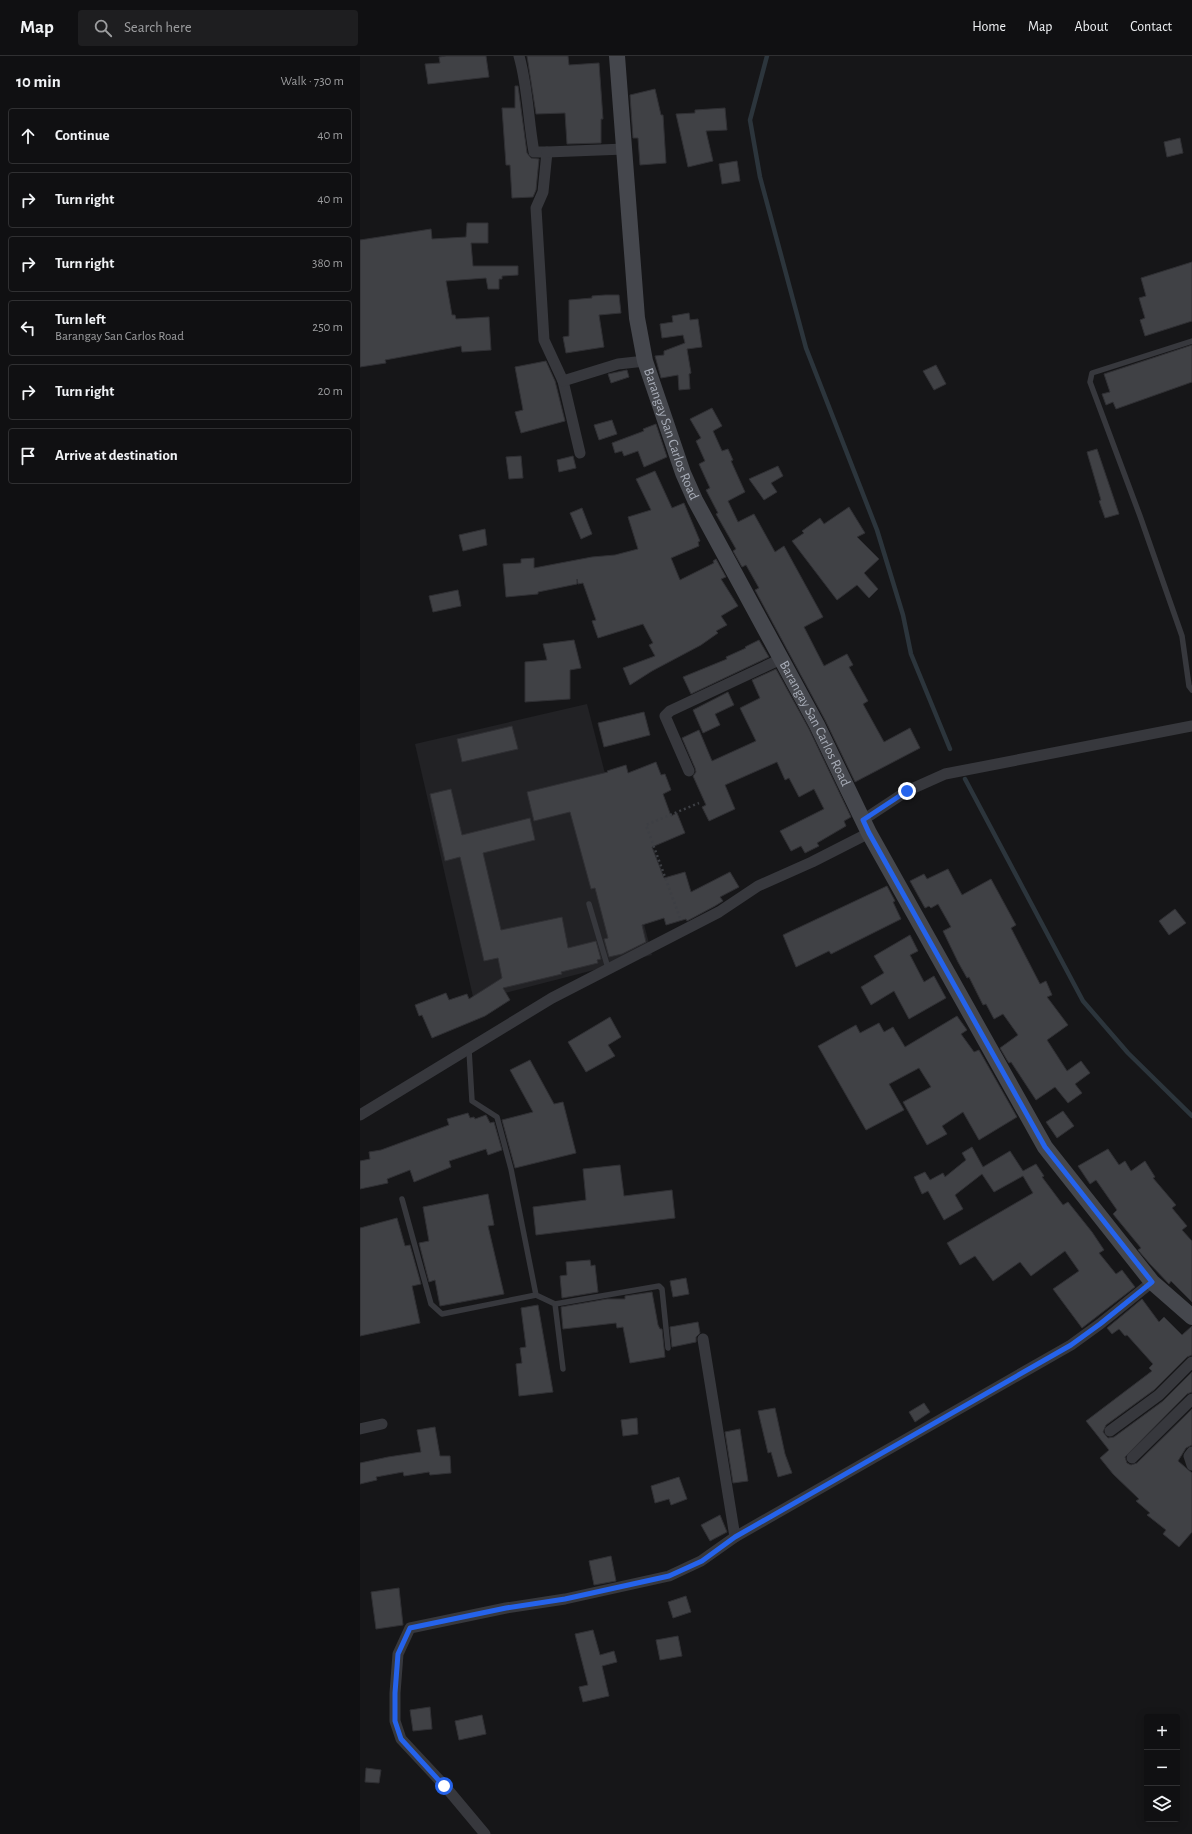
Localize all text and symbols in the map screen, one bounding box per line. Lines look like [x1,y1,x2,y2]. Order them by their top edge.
search box [78,10,358,46]
icon: search [92,17,114,39]
text: Map [20,18,54,37]
text: Search here [124,20,192,35]
text: Home [972,20,1006,34]
text: Map [1028,20,1052,34]
text: About [1074,20,1108,34]
text: Contact [1130,20,1172,34]
text: 10 min [16,73,61,90]
text: Walk · 730 m [280,75,344,88]
icon: ahead [17,125,39,147]
text: Continue [55,128,110,143]
text: 40 m [317,129,343,142]
icon: right [17,189,39,211]
text: Turn right [55,192,114,207]
text: 40 m [317,193,343,206]
icon: right [17,253,39,275]
text: Turn right [55,256,114,271]
text: 380 m [312,257,343,270]
text: Turn left [55,312,106,327]
icon: left [17,317,39,339]
text: 250 m [312,321,343,334]
text: Barangay San Carlos Road [55,330,184,343]
street label: Barangay San Carlos Road [641,366,701,502]
icon: right [17,381,39,403]
text: Turn right [55,384,114,399]
text: 20 m [318,385,343,398]
icon: arrive [17,445,39,467]
text: Arrive at destination [55,448,178,463]
street label: Barangay San Carlos Road [777,659,853,789]
route end [898,782,916,800]
map controls [1144,1714,1180,1822]
button: + [1144,1714,1180,1750]
button: − [1144,1750,1180,1786]
route start [435,1777,453,1795]
button: layers [1144,1786,1180,1822]

